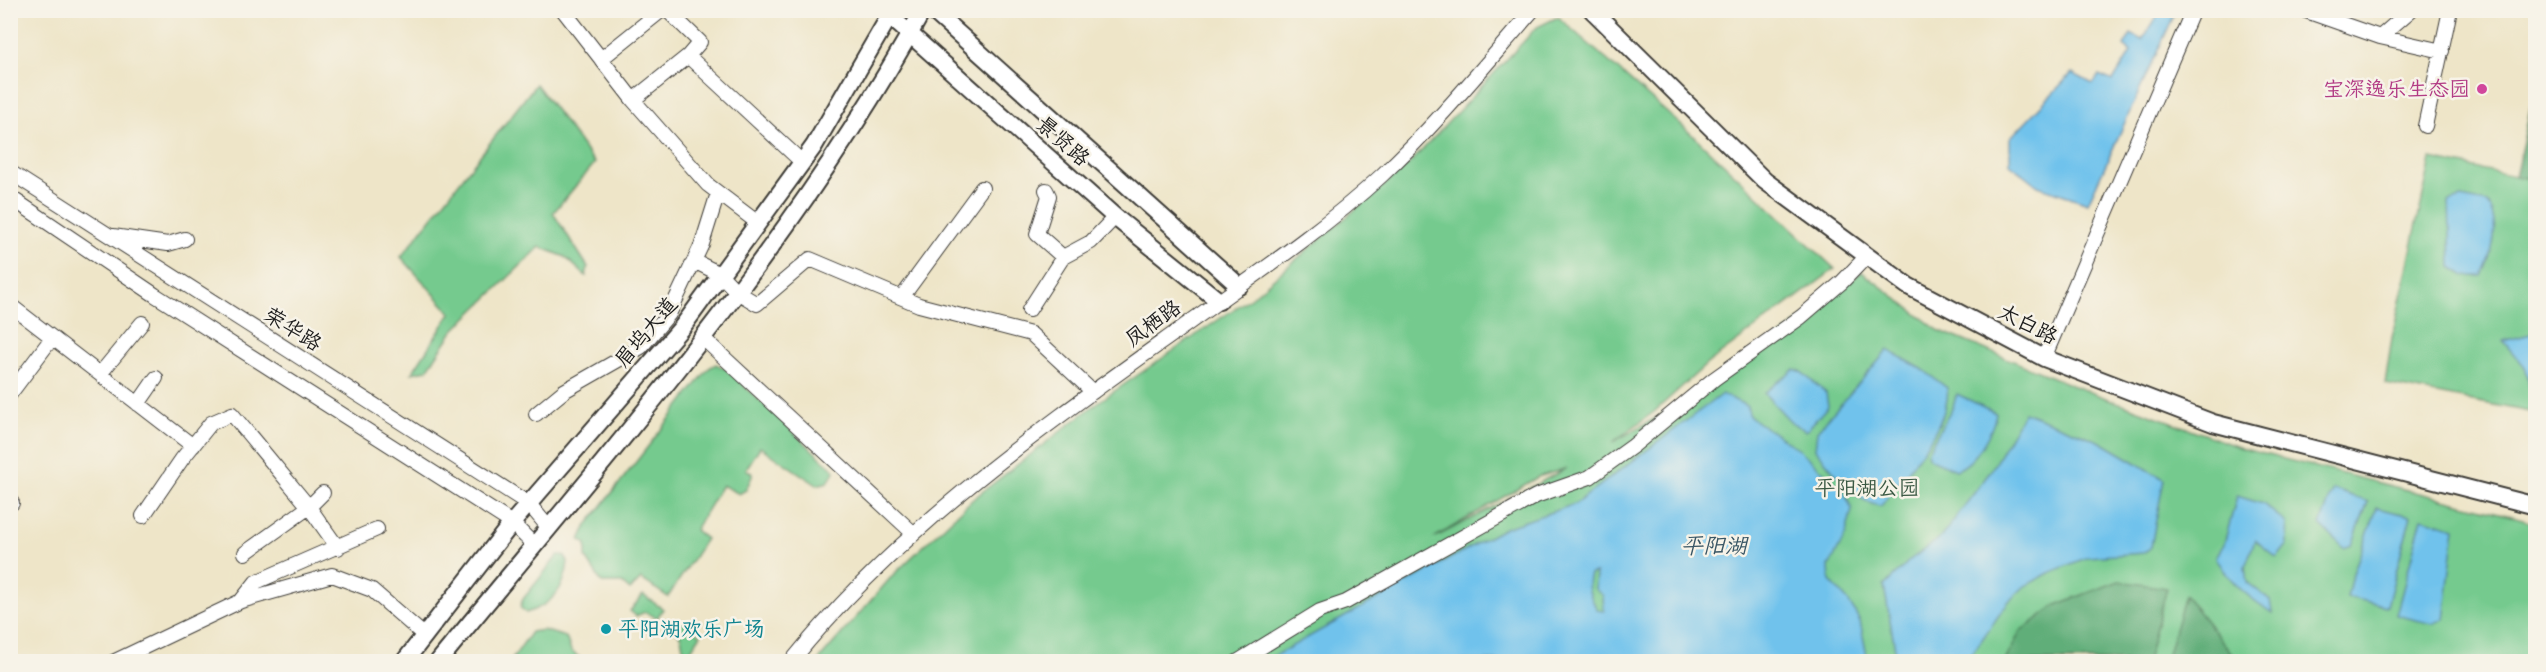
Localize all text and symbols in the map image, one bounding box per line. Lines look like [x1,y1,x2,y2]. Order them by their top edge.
place label: 宝深逸乐生态园 [2323,74,2470,103]
marker: 宝深逸乐生态园 [2475,82,2489,96]
street label: 景贤路 [1030,109,1097,172]
street label: 眉坞大道 [608,290,684,373]
street label: 凤栖路 [1119,292,1187,353]
street label: 太白路 [1994,296,2063,351]
street label: 荣华路 [259,300,328,358]
park label: 平阳湖公园 [1815,473,1920,502]
water label: 平阳湖 [1681,530,1749,560]
place label: 平阳湖欢乐广场 [618,614,765,643]
marker: 平阳湖欢乐广场 [599,622,613,636]

